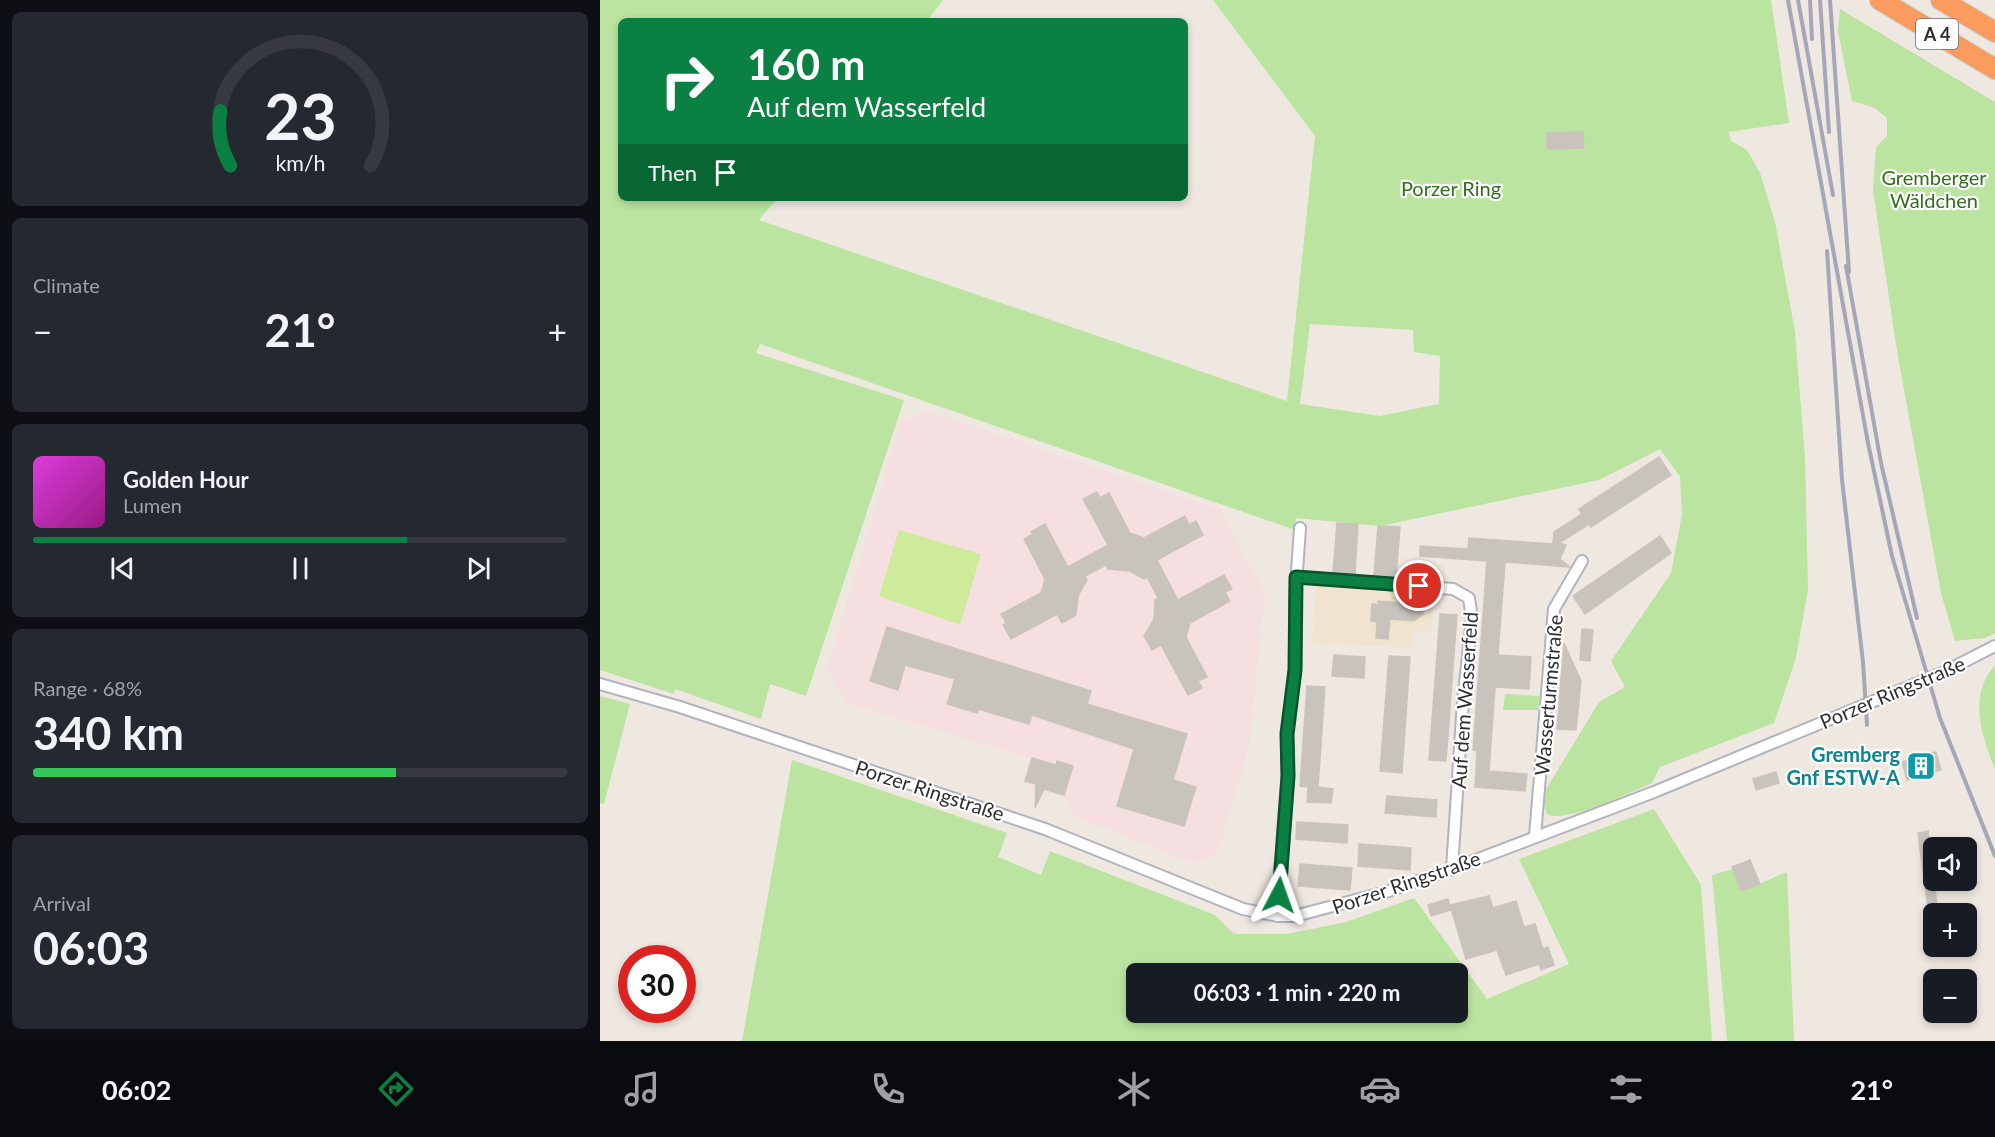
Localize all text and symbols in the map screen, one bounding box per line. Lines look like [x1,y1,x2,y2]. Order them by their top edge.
road number: A 4 [1916,19,1958,49]
text: 160 m [747,39,865,89]
icon: right [648,42,726,120]
text: 23 [264,78,336,153]
text: Auf dem Wasserfeld [747,90,986,123]
text: km/h [275,150,325,176]
icon: arrive [709,156,742,189]
text: Then [648,159,697,186]
park label: Gremberger Wäldchen [1881,165,1987,212]
park label: Porzer Ring [1401,176,1501,200]
text: Climate [33,273,100,297]
text: 21° [265,303,335,357]
text: − [33,311,52,351]
text: + [548,311,567,351]
text: Golden Hour [123,466,249,493]
text: Lumen [123,493,182,517]
icon: previous [106,552,139,585]
icon: pause [284,552,317,585]
icon: next [462,552,495,585]
pin [1393,560,1444,611]
icon: arrive [1402,569,1435,602]
street label: Auf dem Wasserfeld [1446,611,1482,789]
street label: Wasserturmstraße [1529,613,1567,777]
street label: Porzer Ringstraße [1816,651,1968,733]
text: Range · 68% [33,676,142,700]
text: 340 km [33,706,184,760]
place label: Gremberg Gnf ESTW-A [1786,742,1900,789]
building icon: Gremberg Gnf ESTW-A [1905,750,1937,782]
street label: Porzer Ringstraße [852,755,1008,825]
map controls [1923,837,1977,1023]
button: sound [1923,837,1977,891]
street label: Porzer Ringstraße [1329,845,1483,919]
position arrow [1247,863,1311,927]
text: Arrival [33,891,91,915]
button: + [1923,903,1977,957]
text: 06:03 [33,921,149,975]
speed limit sign: 30 [618,945,696,1023]
button: − [1923,969,1977,1023]
text: 06:03 · 1 min · 220 m [1194,979,1400,1006]
icon: directions [375,1068,417,1110]
icon: music [621,1068,663,1110]
icon: phone [867,1068,909,1110]
icon: climate [1113,1068,1155,1110]
icon: car [1359,1068,1401,1110]
icon: filters [1605,1068,1647,1110]
text: 06:02 [102,1073,172,1106]
text: 21° [1850,1073,1893,1106]

